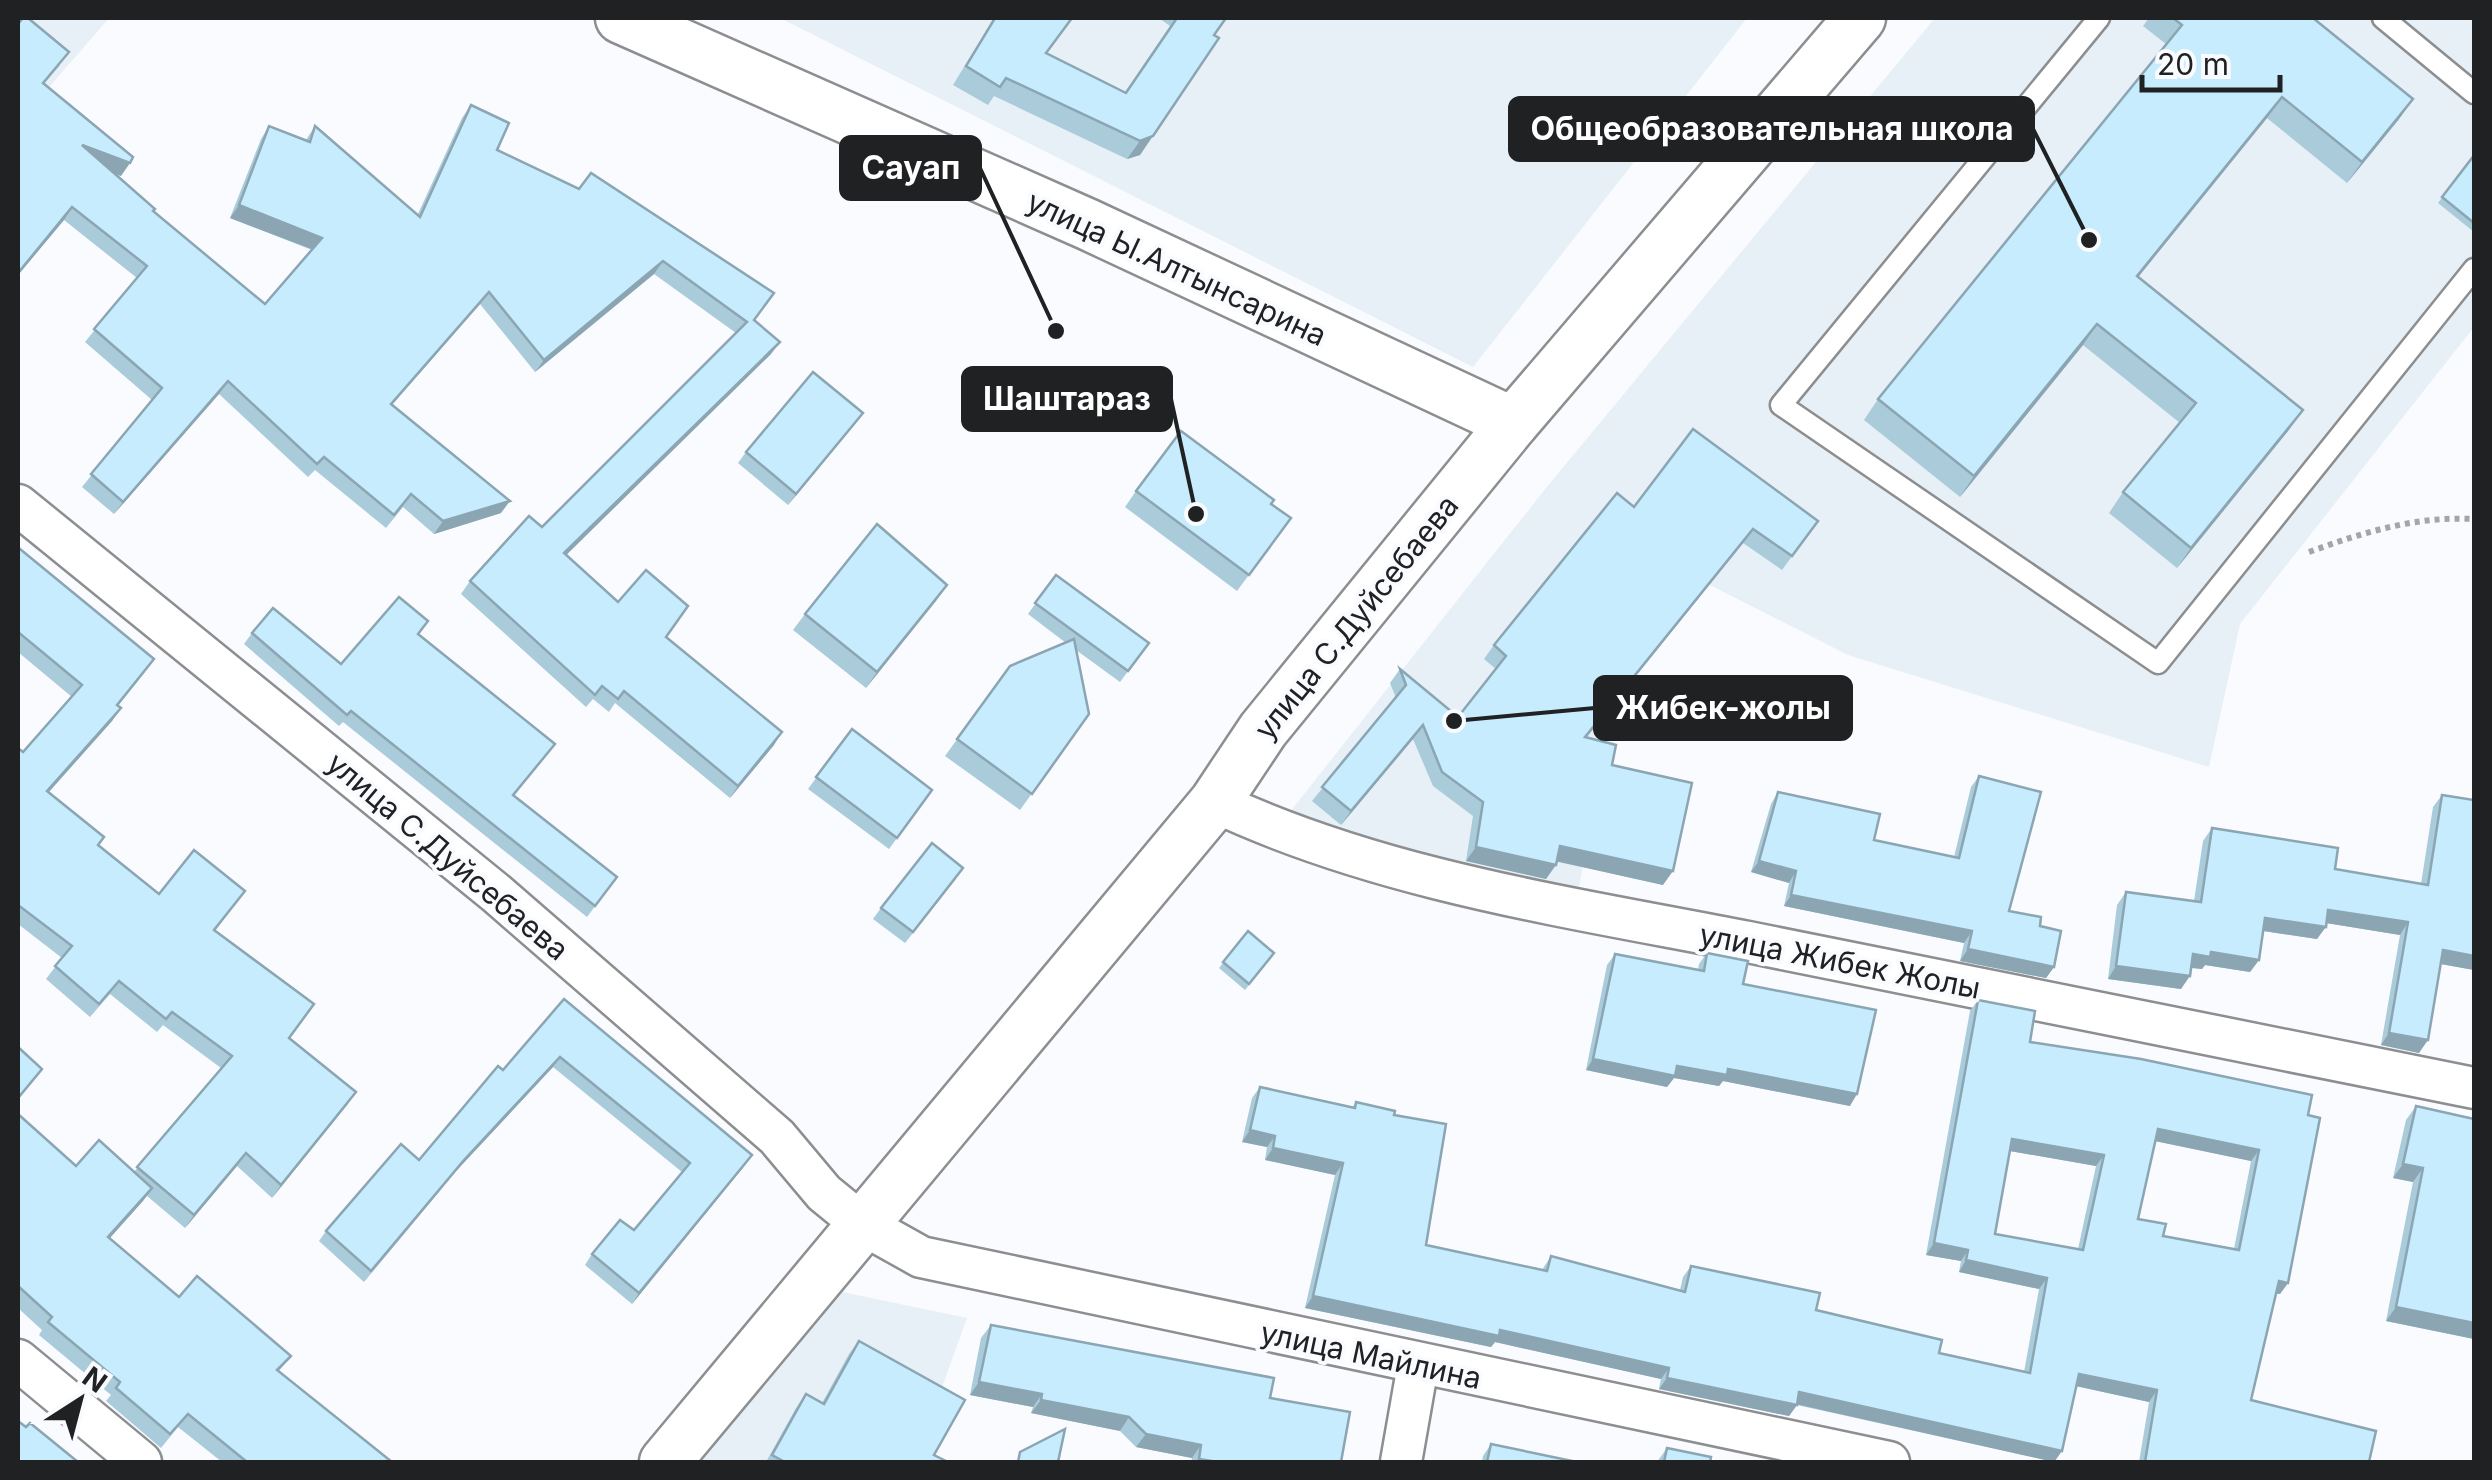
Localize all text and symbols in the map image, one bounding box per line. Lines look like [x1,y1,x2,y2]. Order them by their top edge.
scale bar [2142,30,2280,92]
text: 20 m [2157,46,2229,82]
callout: Общеобразовательная школа [1510,98,2033,160]
text: Общеобразовательная школа [1530,109,2014,148]
callout: Сауап [841,137,980,199]
text: Сауап [862,148,960,187]
street label: улица Ы.Алтынсарина [1022,183,1332,353]
callout: Шаштараз [963,368,1171,430]
text: Шаштараз [983,379,1151,418]
street label: улица С.Дуйсебаева [1246,488,1466,746]
callout: Жибек-жолы [1595,677,1851,739]
text: Жибек-жолы [1615,688,1831,727]
street label: улица С.Дуйсебаева [320,745,576,967]
street label: улица Жибек Жолы [1696,916,1984,1006]
street label: улица Майлина [1257,1314,1485,1396]
north arrow [30,1350,130,1450]
text: N [76,1360,113,1400]

